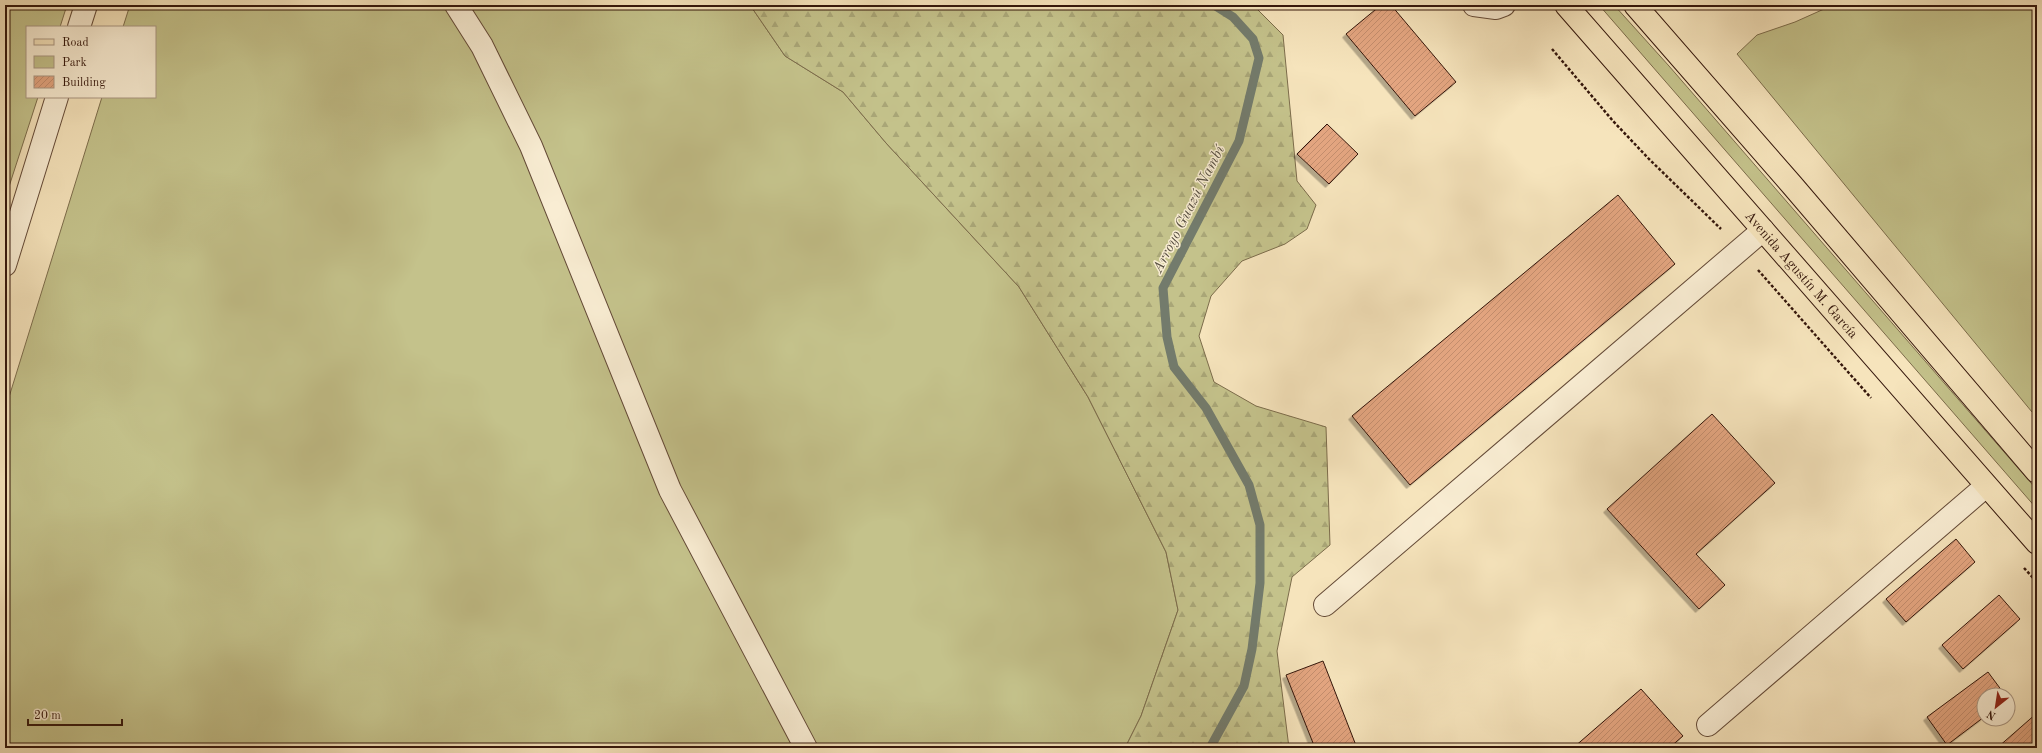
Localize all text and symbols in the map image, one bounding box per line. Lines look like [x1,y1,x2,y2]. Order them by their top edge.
legend [26,26,156,98]
text: Road [62,37,89,49]
text: Park [62,57,87,69]
text: Building [62,77,106,89]
water label: Arroyo Guazú Nambí [1150,143,1228,277]
street label: Avenida Agustín M. García [1742,209,1860,341]
north arrow [1976,687,2016,727]
scale bar [28,701,122,727]
text: N [1985,707,1998,721]
text: 20 m [34,710,61,722]

